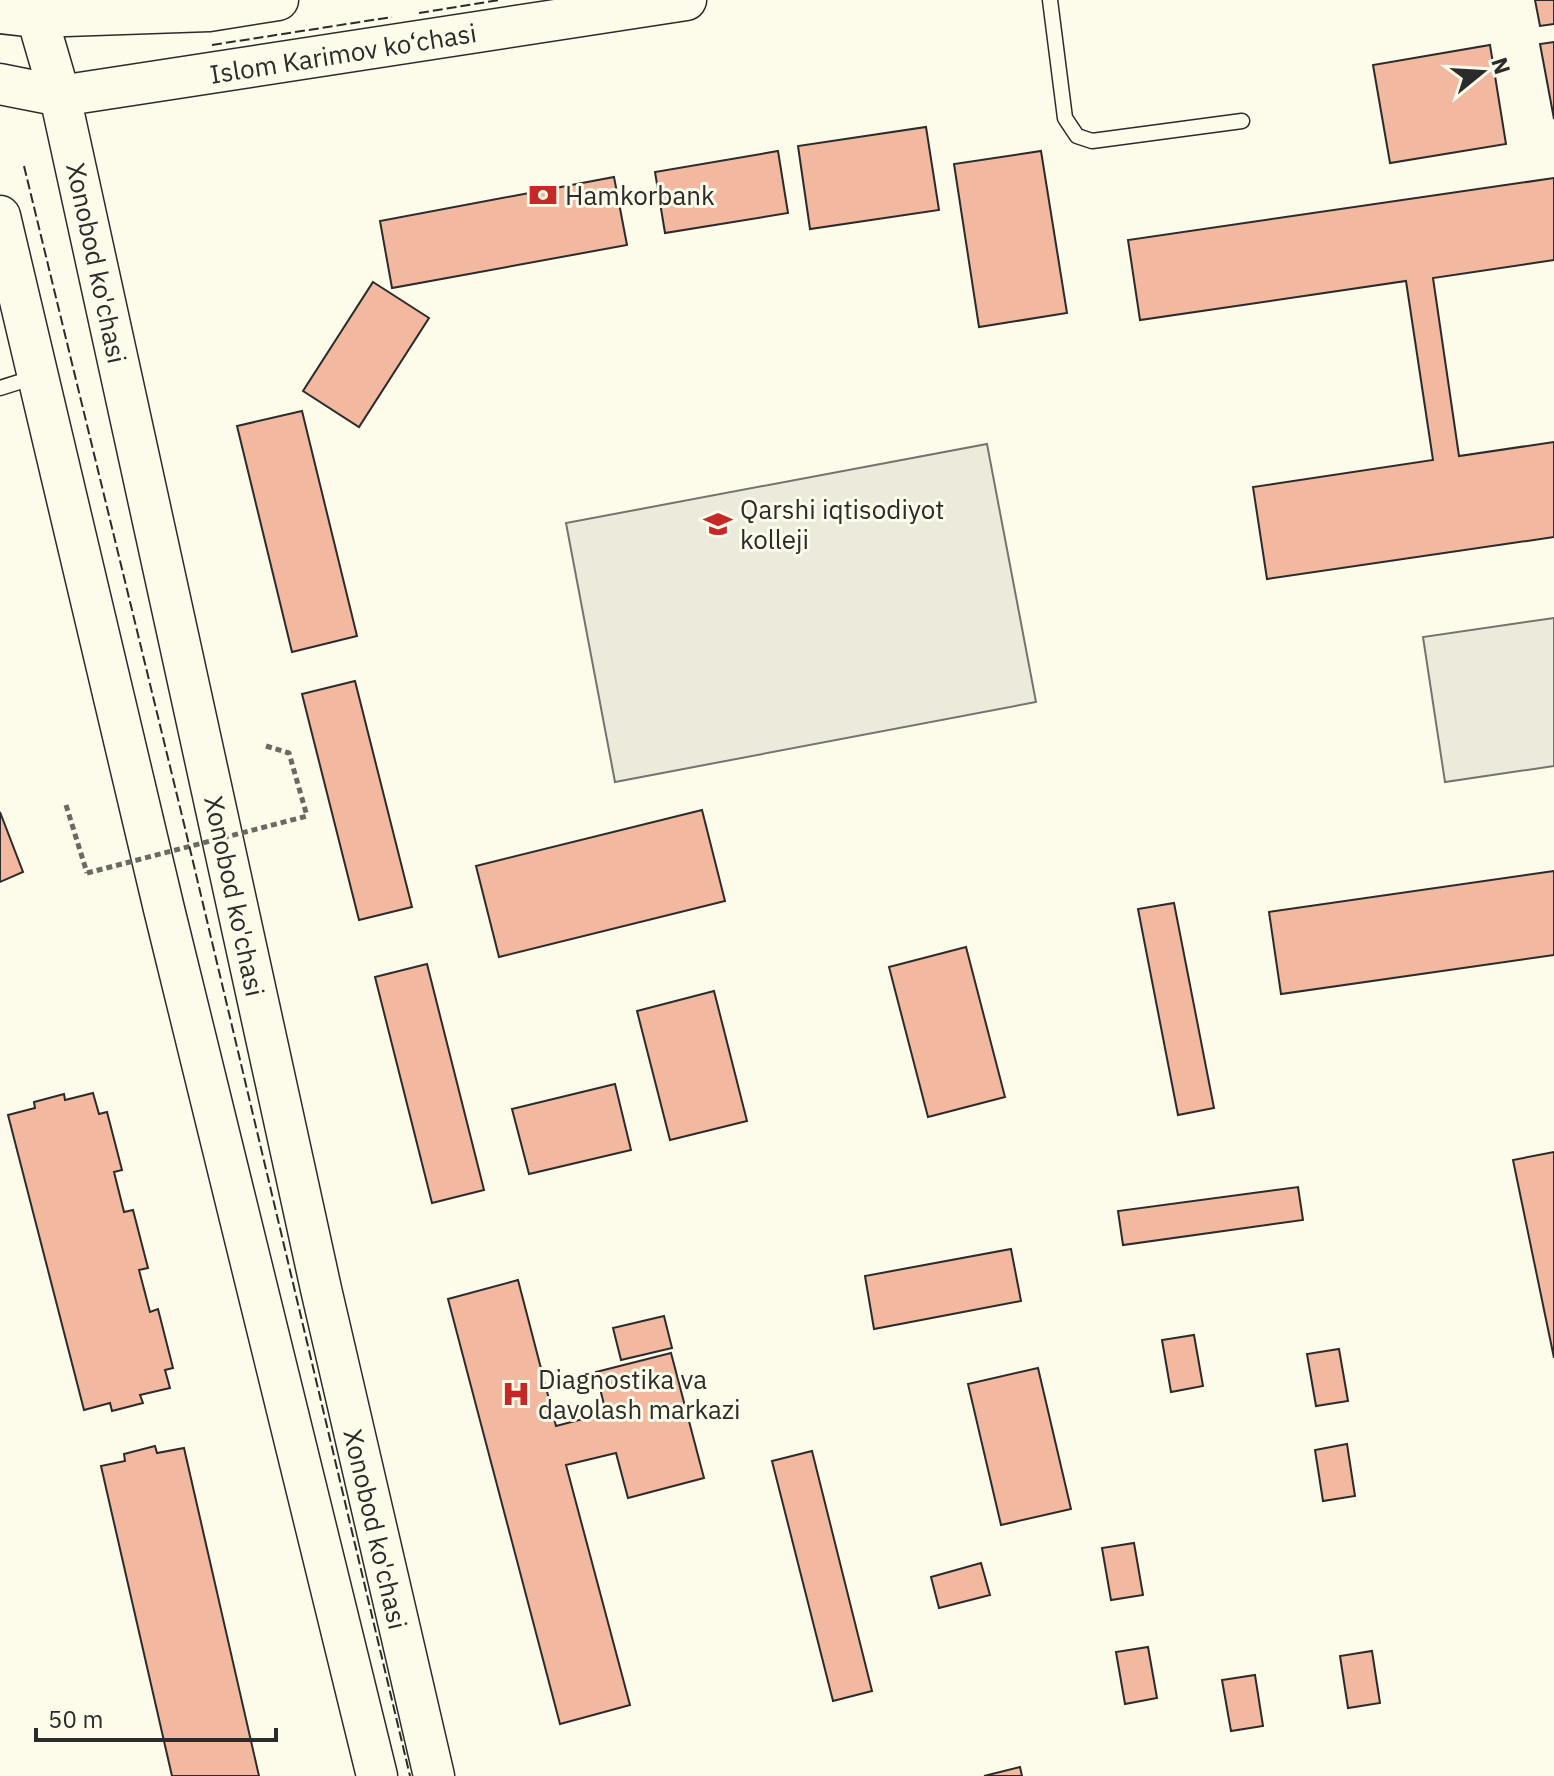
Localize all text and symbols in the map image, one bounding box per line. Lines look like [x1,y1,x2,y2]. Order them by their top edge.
street label: Islom Karimov ko‘chasi [207,15,479,91]
north arrow [1442,32,1522,112]
text: N [1485,54,1518,78]
street label: Xonobod ko'chasi [59,160,135,366]
place label: Hamkorbank [565,178,715,212]
bank icon: Hamkorbank [528,180,558,210]
place label: Qarshi iqtisodiyot kolleji [740,492,944,556]
school or university icon: Qarshi iqtisodiyot kolleji [703,509,733,539]
street label: Xonobod ko'chasi [197,793,273,999]
place label: Diagnostika va davolash markazi [538,1362,741,1426]
hospital icon: Diagnostika va davolash markazi [501,1379,531,1409]
street label: Xonobod ko'chasi [336,1426,416,1632]
scale bar [36,1692,276,1742]
text: 50 m [48,1703,103,1735]

